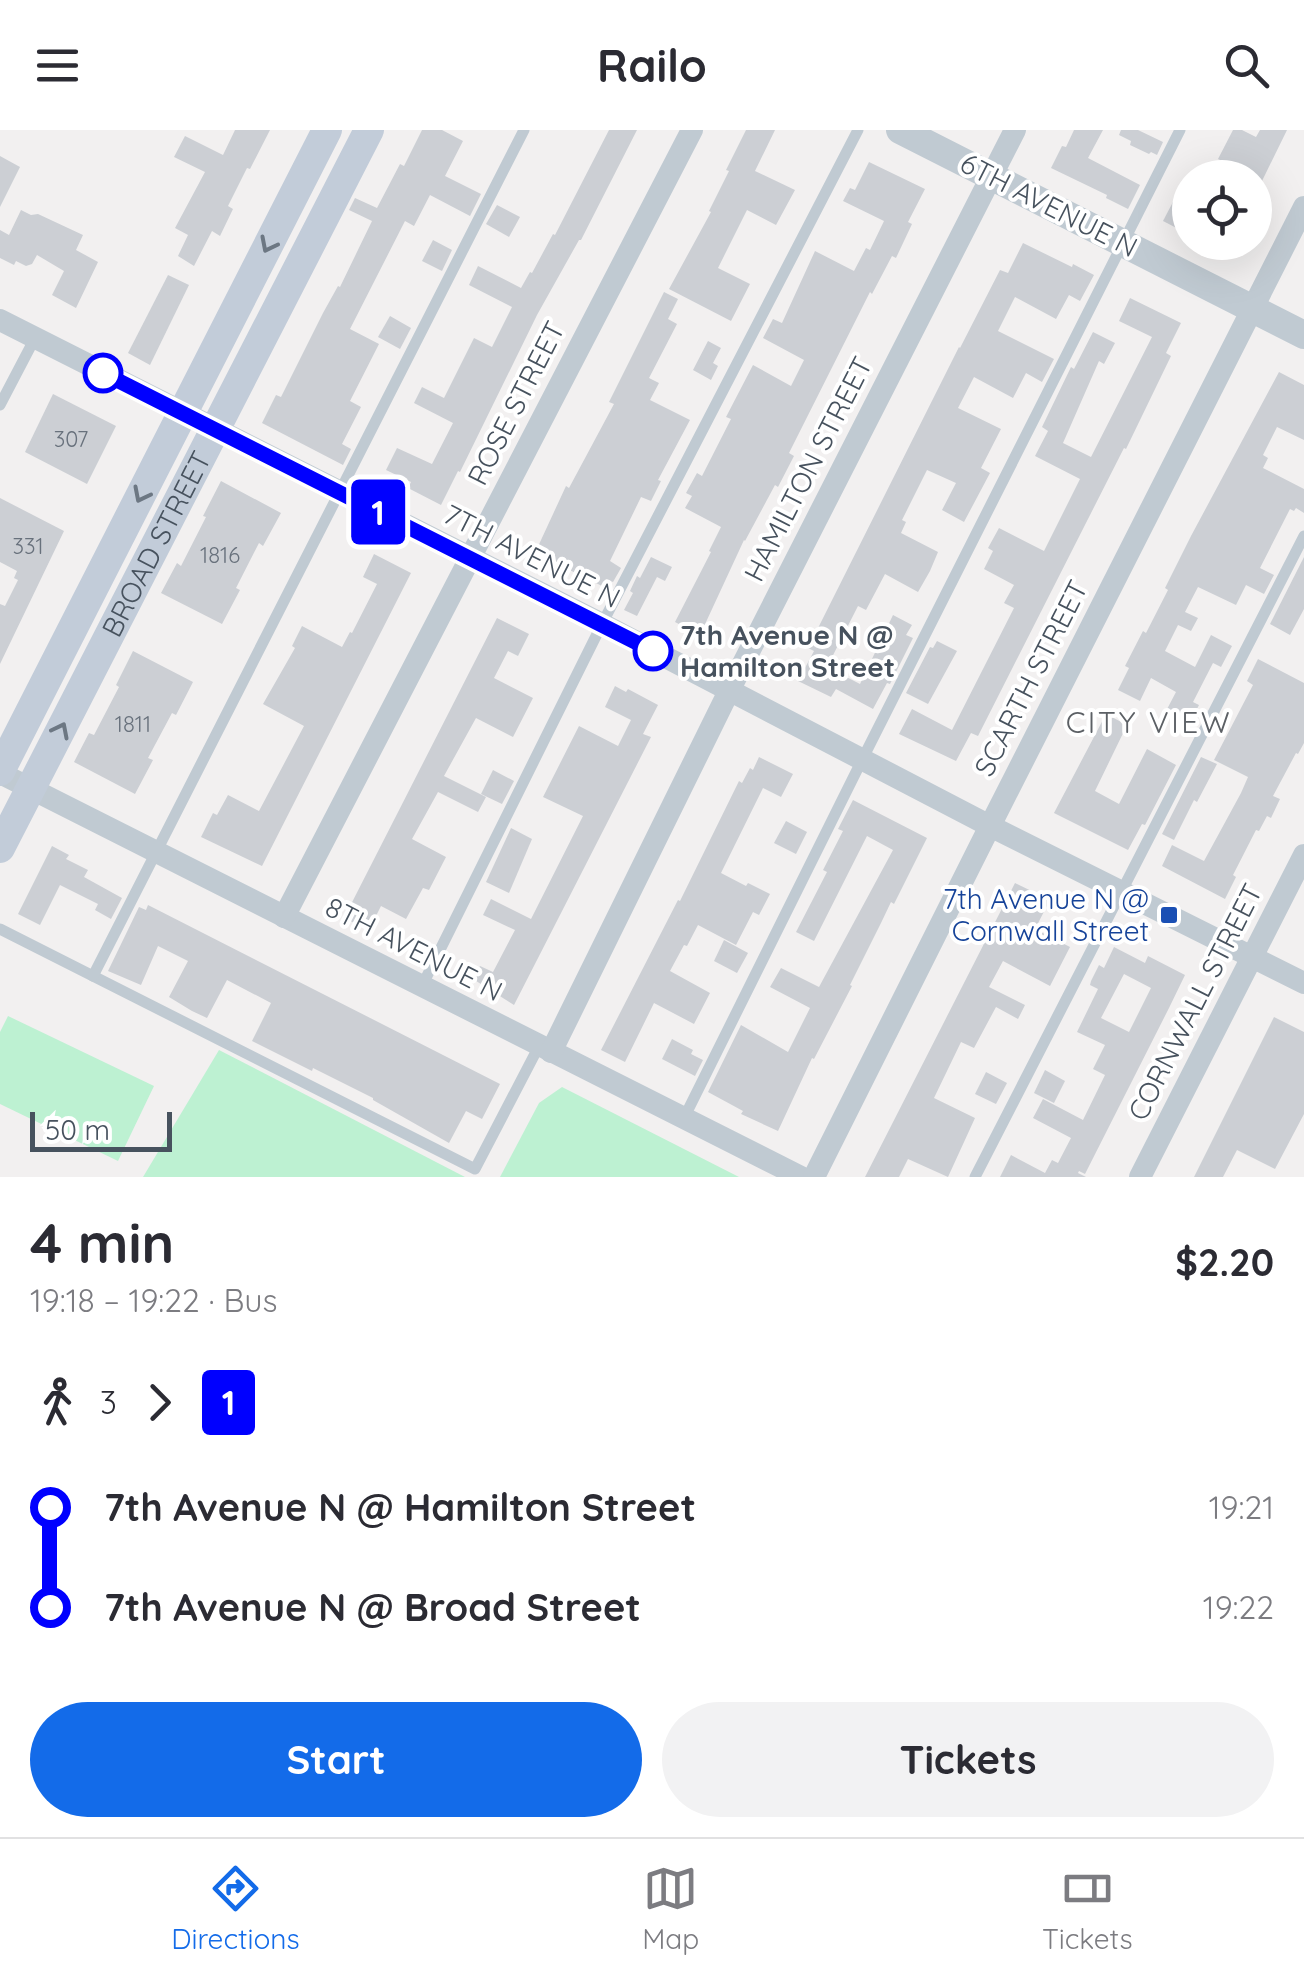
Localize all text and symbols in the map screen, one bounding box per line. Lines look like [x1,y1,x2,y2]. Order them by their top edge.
text: Railo [597,37,707,93]
icon: menu [30,38,85,93]
icon: search [1219,38,1274,93]
street label: 6TH AVENUE N [955,145,1144,264]
map controls [1172,160,1272,260]
button: locate [1172,160,1272,260]
one-way arrow [261,235,281,253]
street label: ROSE STREET [459,315,572,491]
street label: HAMILTON STREET [736,351,879,587]
unlabelled marker [84,354,122,392]
house number: 307 [54,425,88,453]
street label: BROAD STREET [94,445,218,642]
line badge: 1 [346,480,410,544]
one-way arrow [133,485,153,503]
text: 1 [371,490,385,534]
street label: 7TH AVENUE N [438,496,626,615]
house number: 331 [12,532,44,560]
house number: 1816 [200,541,240,569]
street label: SCARTH STREET [966,574,1095,782]
place label: 7th Avenue N @ Hamilton Street [680,617,895,684]
marker: 7th Avenue N @ Hamilton Street [634,632,672,670]
district label: CITY VIEW [1066,703,1232,741]
house number: 1811 [115,710,151,738]
one-way arrow [49,723,68,741]
street label: CORNWALL STREET [1120,878,1269,1126]
place label: 7th Avenue N @ Cornwall Street [943,881,1149,948]
street label: 8TH AVENUE N [320,889,509,1008]
marker: 7th Avenue N @ Cornwall Street [1158,904,1180,926]
scale bar [30,1107,172,1151]
text: 50 m [45,1112,110,1147]
text: 4 min [30,1208,174,1277]
text: $2.20 [1175,1238,1274,1286]
text: 19:18 – 19:22 · Bus [30,1280,278,1320]
icon: walk [30,1375,85,1430]
icon: forward [132,1375,187,1430]
text: 1 [222,1380,235,1424]
text: 3 [100,1382,117,1422]
text: 7th Avenue N @ Hamilton Street [104,1483,696,1531]
text: 19:21 [1209,1487,1274,1527]
text: 7th Avenue N @ Broad Street [104,1583,641,1631]
text: 19:22 [1203,1587,1274,1627]
button: Start [30,1702,642,1817]
button: Tickets [662,1702,1274,1817]
tab: Directions [171,1861,300,1956]
tab: Map [642,1861,699,1956]
tab: Tickets [1042,1861,1133,1956]

